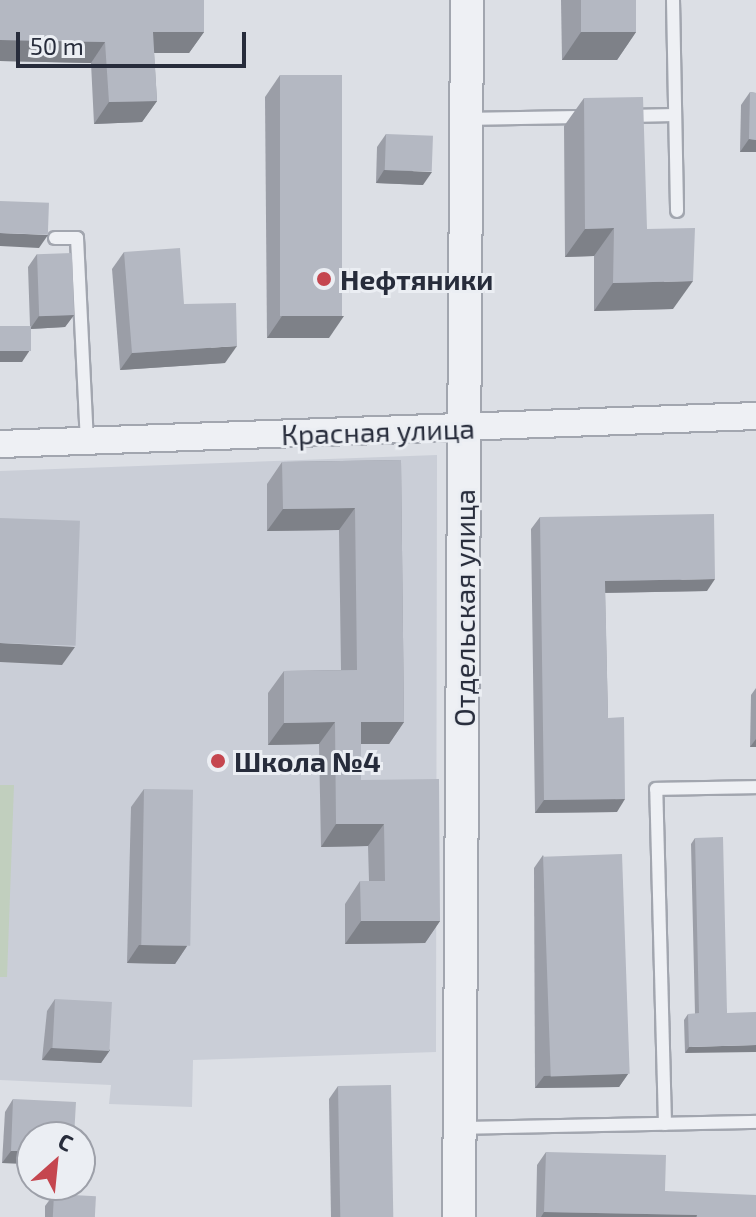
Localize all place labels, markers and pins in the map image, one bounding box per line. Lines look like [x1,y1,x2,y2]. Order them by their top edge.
place label: Нефтяники [340,262,493,296]
marker: Нефтяники [315,270,333,288]
place label: Школа №4 [234,744,381,778]
marker: Школа №4 [209,752,227,770]

